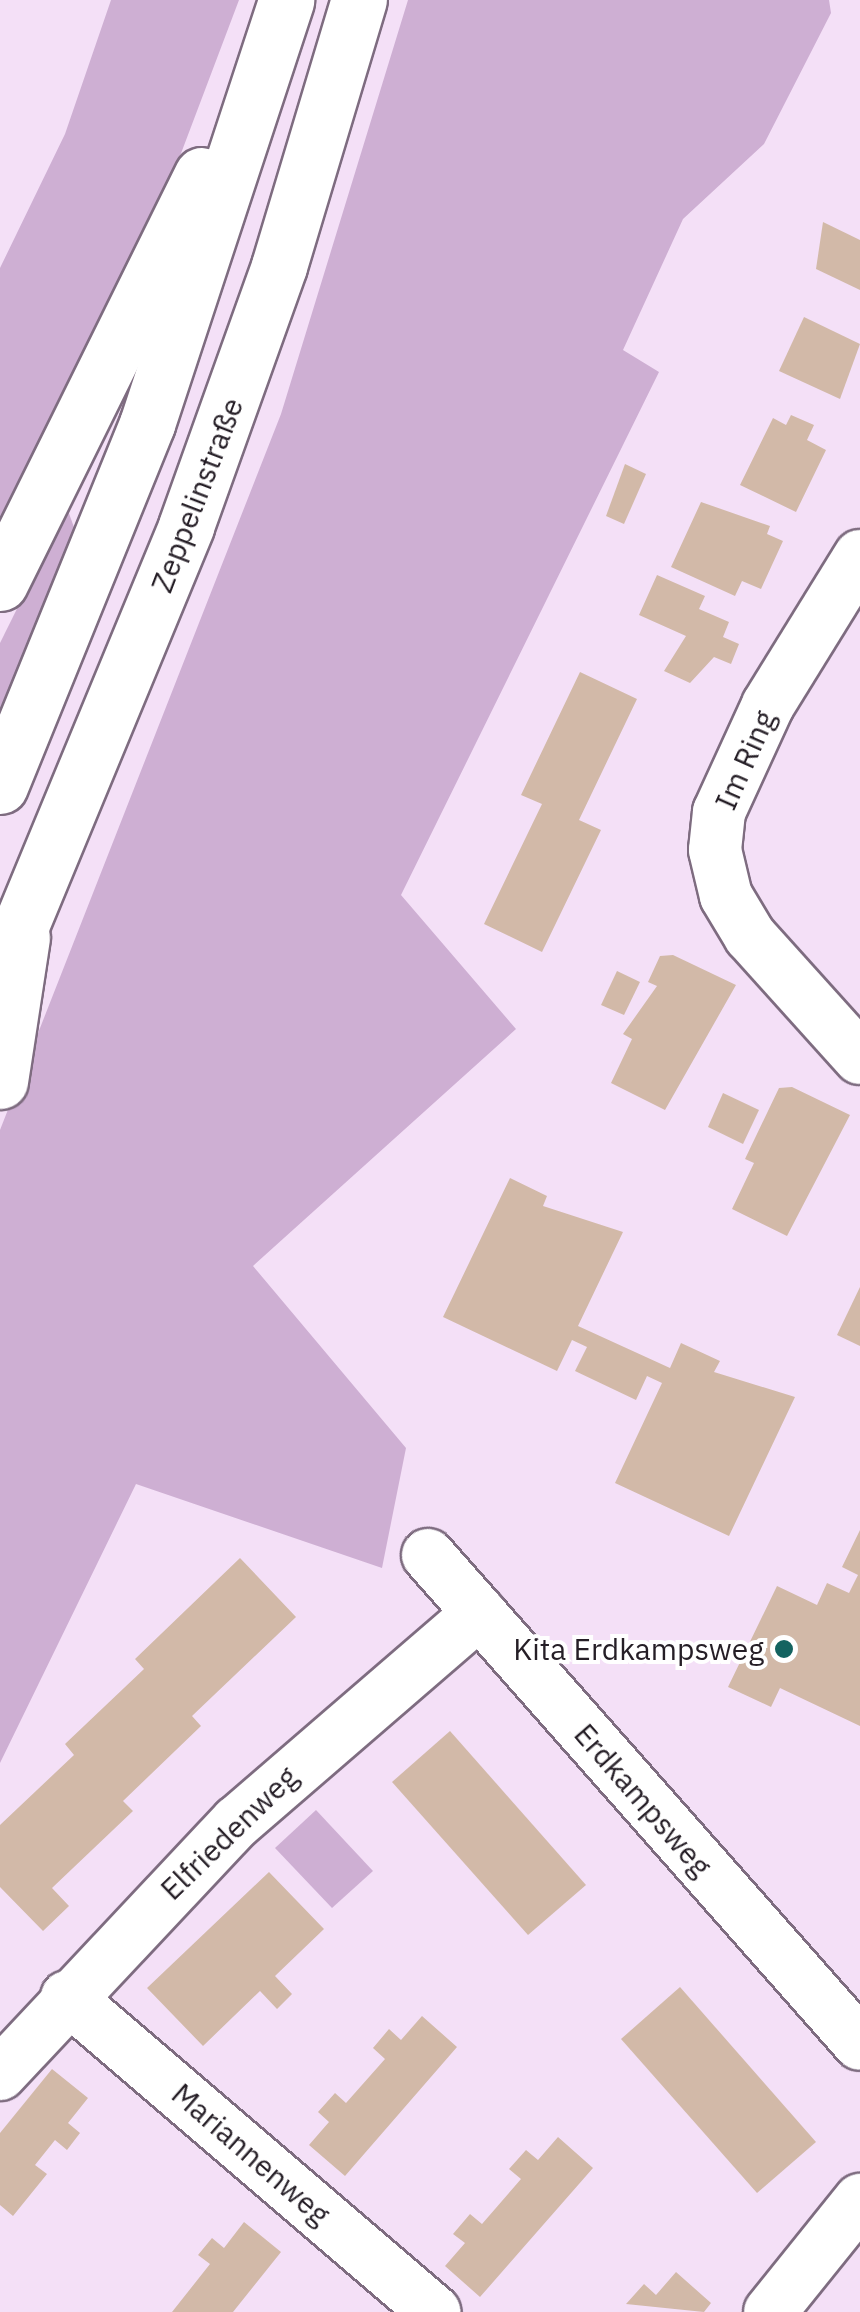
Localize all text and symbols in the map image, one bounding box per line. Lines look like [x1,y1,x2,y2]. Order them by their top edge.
street label: Zeppelinstraße [143,393,251,597]
street label: Im Ring [707,705,783,815]
place label: Kita Erdkampsweg [513,1631,764,1667]
marker: Kita Erdkampsweg [773,1638,795,1660]
street label: Erdkampsweg [567,1716,719,1884]
street label: Elfriedenweg [153,1759,305,1907]
street label: Mariannenweg [165,2076,337,2232]

